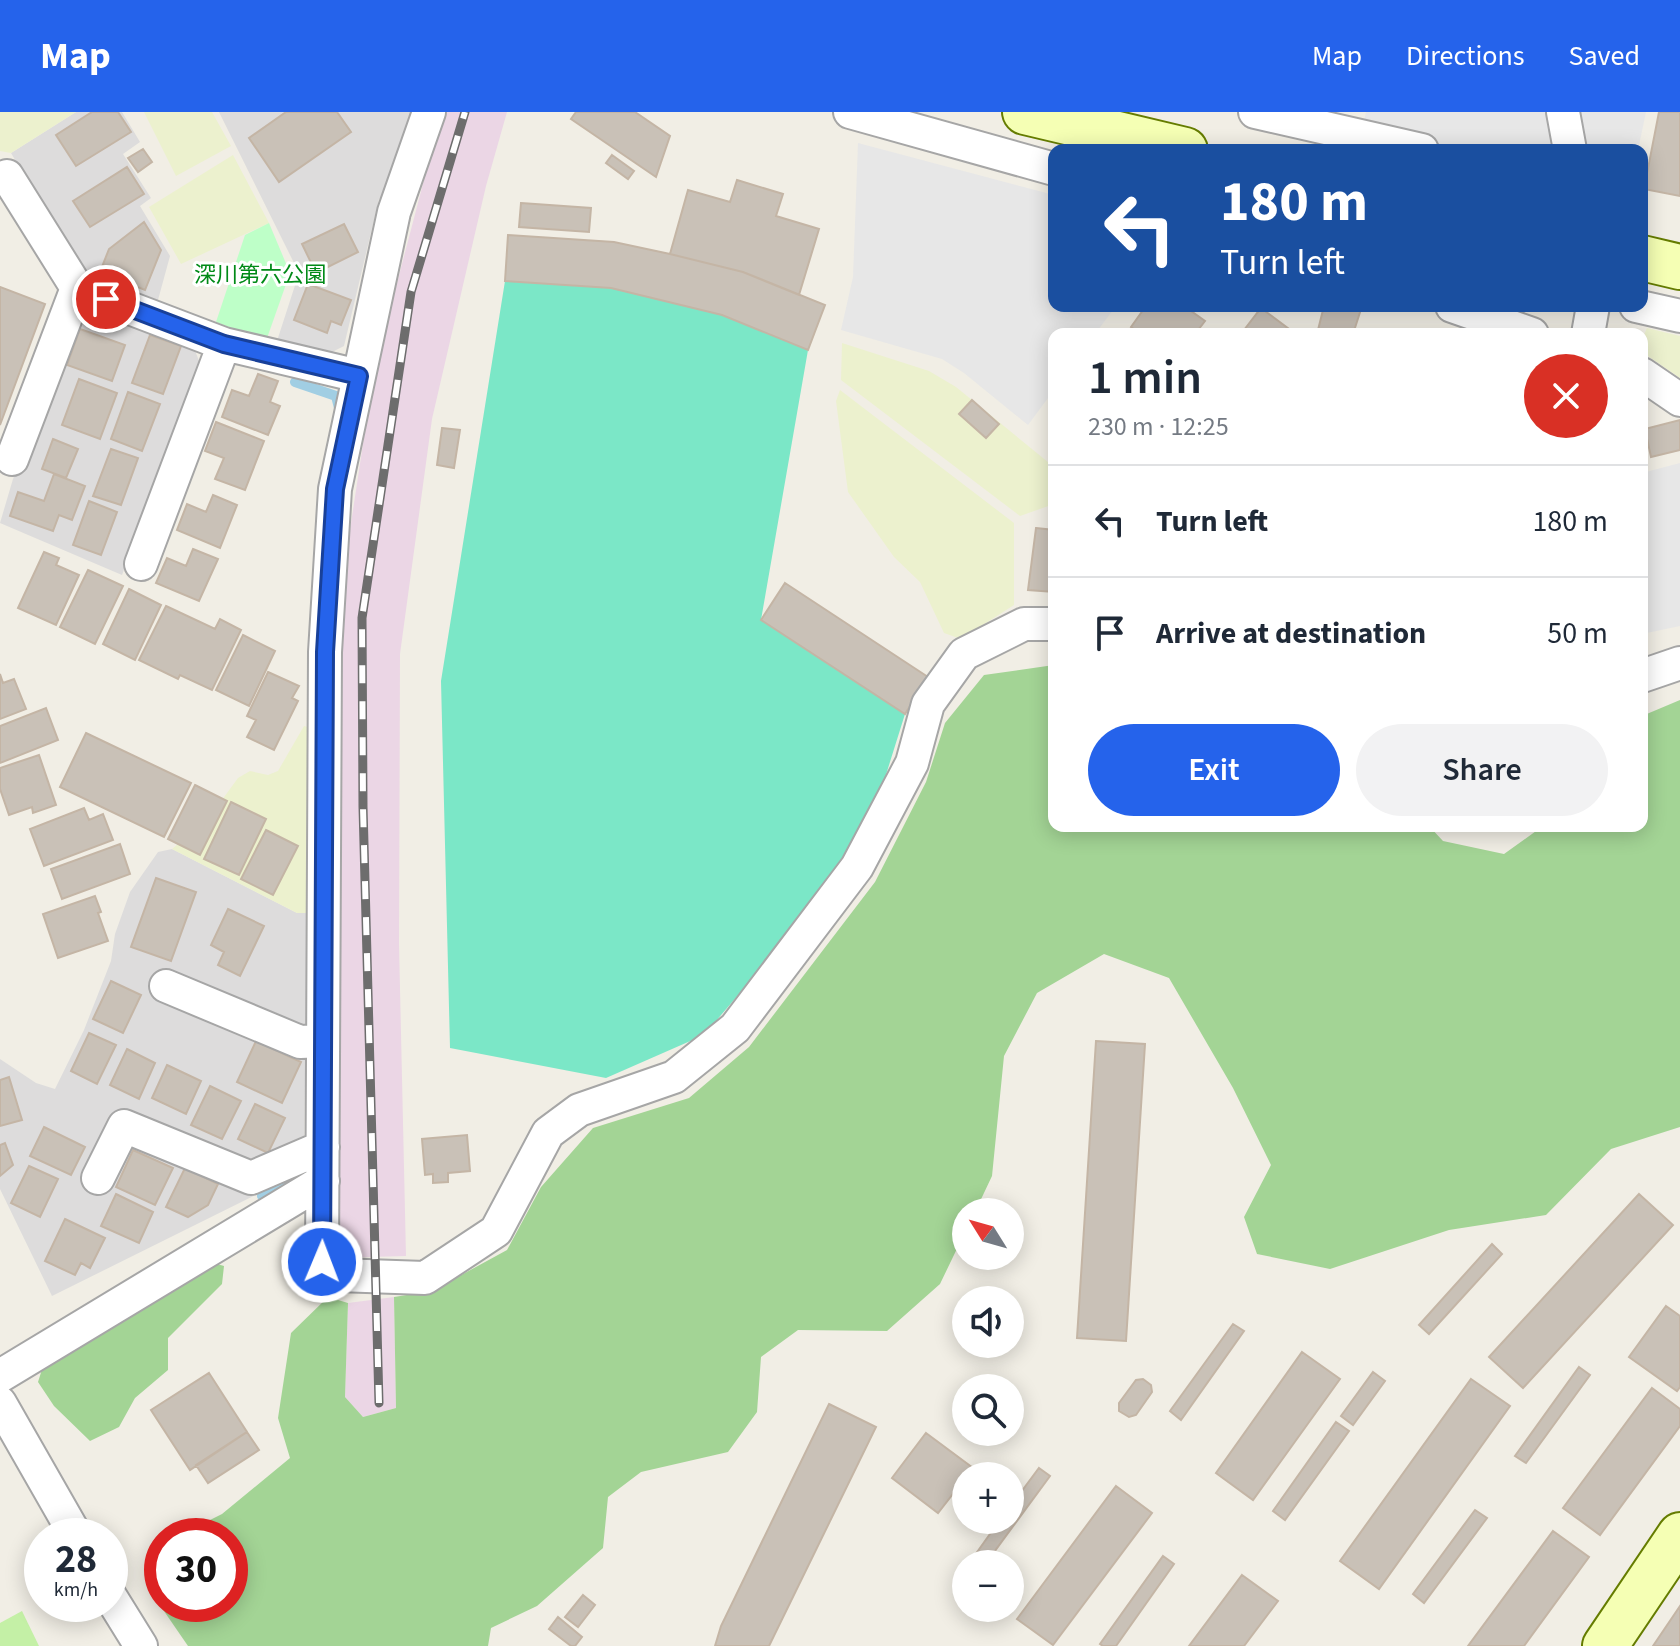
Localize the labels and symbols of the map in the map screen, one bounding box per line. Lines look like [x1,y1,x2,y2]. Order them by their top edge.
park label: 深川第六公園 [194,259,326,291]
pin [72,265,140,333]
north arrow [952,1198,1024,1270]
position arrow [280,1220,364,1304]
speed limit sign: 30 [144,1518,248,1622]

